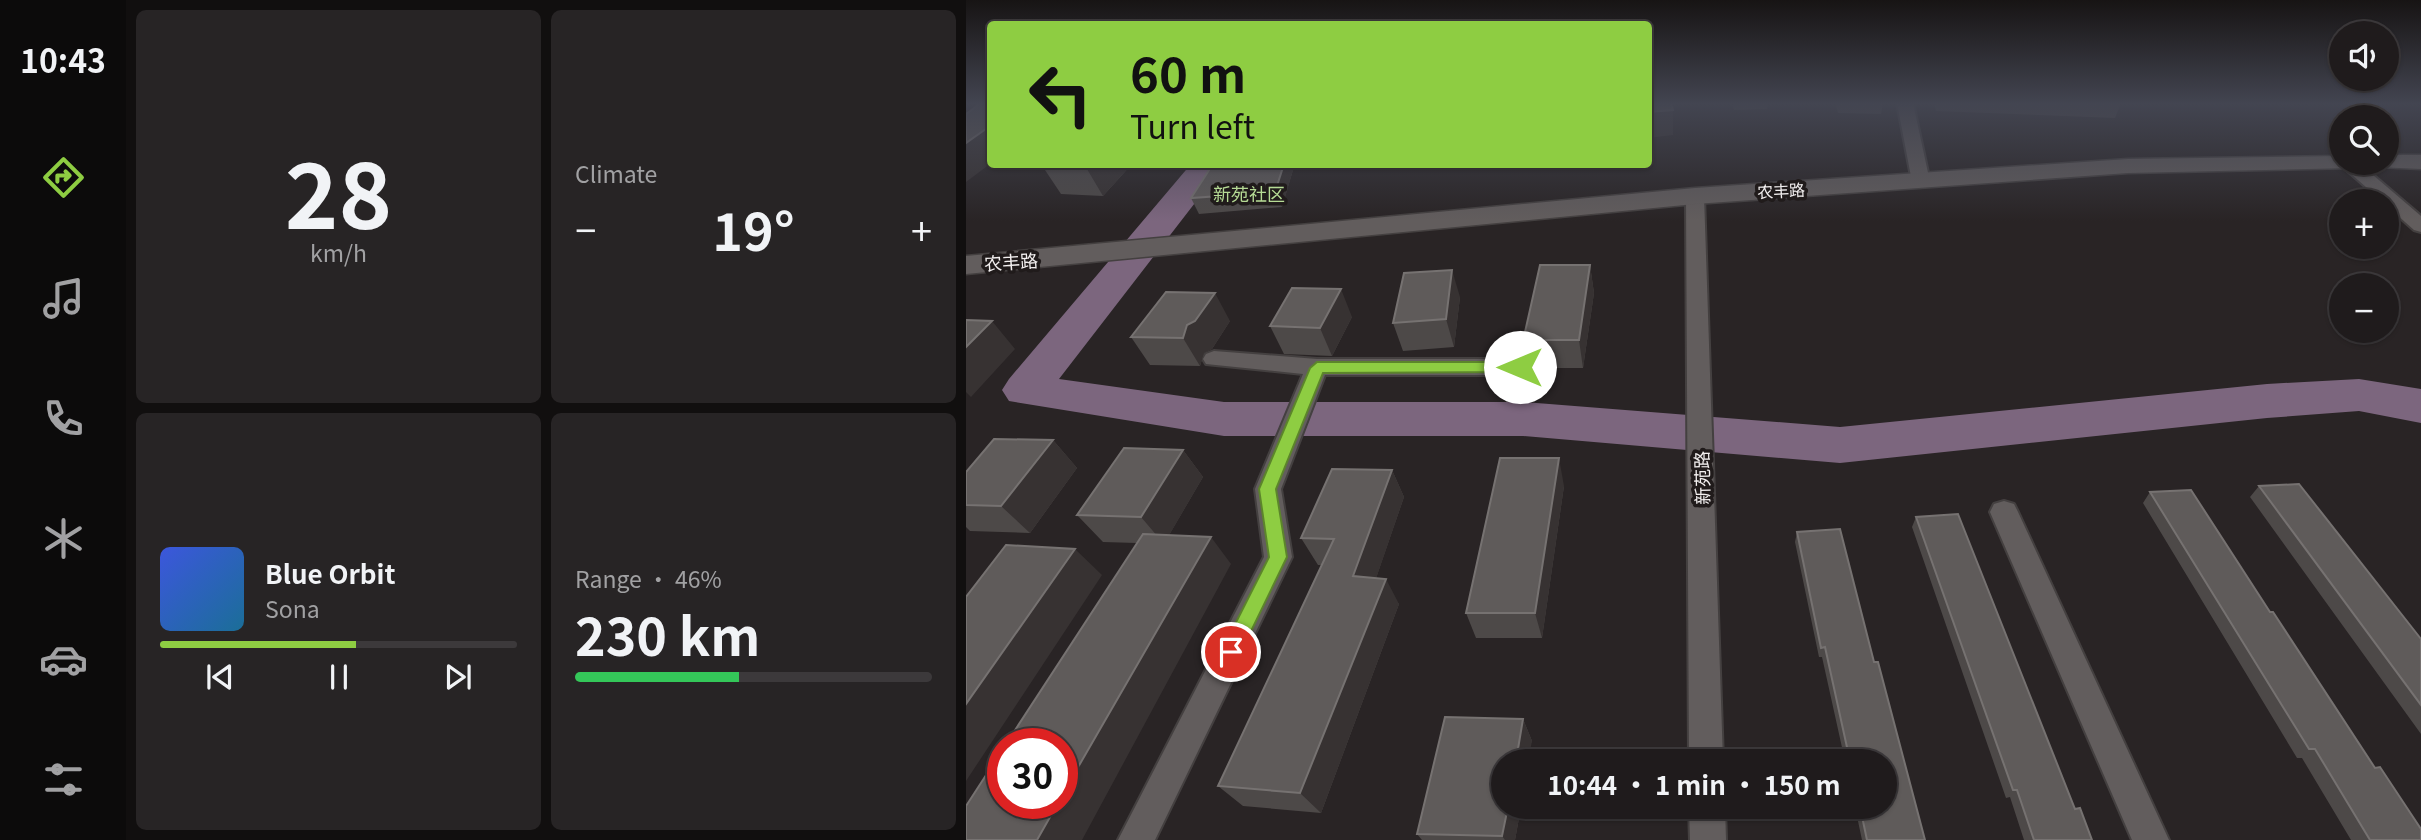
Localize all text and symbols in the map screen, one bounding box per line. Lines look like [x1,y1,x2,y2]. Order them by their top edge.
map controls [2329,21,2399,343]
button: sound [2329,21,2399,91]
text: 10:43 [20,36,106,82]
text: 60 m [1130,36,1246,107]
icon: left [1015,49,1106,140]
text: Turn left [1130,102,1255,148]
button: search [2329,105,2399,175]
text: 28 [285,123,392,255]
icon: directions [39,153,88,202]
text: Climate [575,156,657,190]
street label: 农丰路 [1756,177,1806,203]
district label: 新苑社区 [1213,180,1285,206]
button: + [2329,189,2399,259]
text: 19° [712,191,795,266]
text: − [575,201,596,256]
text: + [911,201,932,256]
text: km/h [310,235,367,269]
street label: 农丰路 [983,246,1039,276]
button: − [2329,273,2399,343]
icon: music [39,274,88,323]
position arrow [1483,330,1557,404]
icon: phone [39,394,88,443]
street label: 新苑路 [1688,451,1714,505]
icon: climate [39,514,88,563]
text: Blue Orbit [265,554,395,591]
text: Range · 46% [575,561,722,595]
text: Sona [265,591,320,625]
text: 230 km [575,596,760,671]
pin [1201,622,1261,682]
icon: arrive [1212,633,1250,671]
icon: car [39,635,88,684]
icon: previous [201,658,239,696]
icon: pause [320,658,358,696]
icon: next [439,658,477,696]
speed limit sign: 30 [987,728,1078,819]
icon: filters [39,755,88,804]
text: 10:44 · 1 min · 150 m [1547,765,1841,802]

